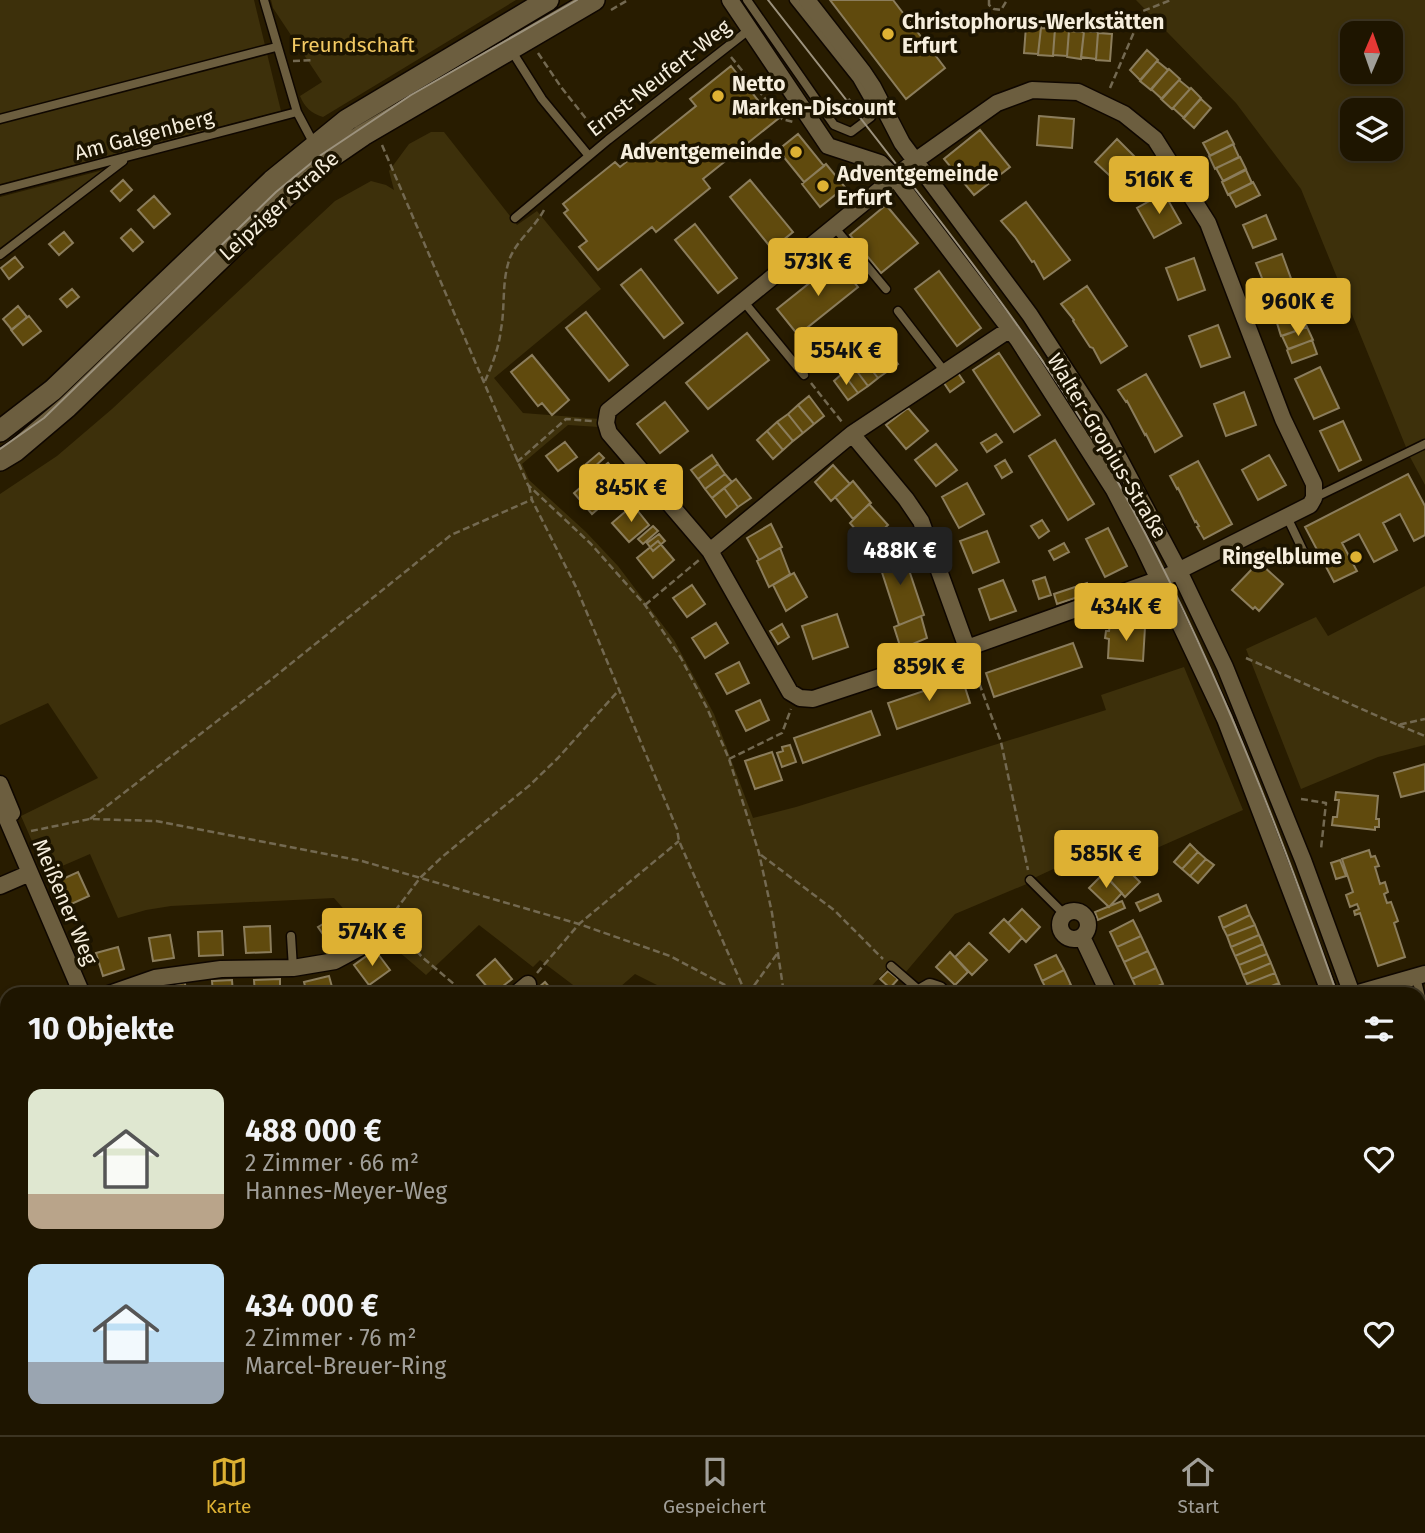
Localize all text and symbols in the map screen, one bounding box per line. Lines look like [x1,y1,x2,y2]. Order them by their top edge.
place label: Christophorus-Werkstätten Erfurt [902,9,1164,59]
street label: Ernst-Neufert-Weg [582,14,736,142]
north arrow [1340,21,1404,84]
map controls [1340,21,1403,161]
marker: Christophorus-Werkstätten Erfurt [880,26,896,42]
park label: Freundschaft [291,32,415,58]
place label: Netto Marken-Discount [732,71,897,121]
marker: Netto Marken-Discount [710,88,726,104]
button: layers [1340,98,1403,161]
street label: Am Galgenberg [71,104,217,166]
place label: Adventgemeinde [620,139,782,165]
marker: Adventgemeinde [788,144,804,160]
street label: Leipziger Straße [214,145,344,267]
pin: 516K € [1102,156,1216,216]
place label: Adventgemeinde Erfurt [836,161,999,211]
text: 516K € [1125,165,1193,193]
marker: Adventgemeinde Erfurt [815,178,831,194]
pin: 573K € [761,238,875,298]
text: 573K € [784,247,852,275]
pin: 960K € [1241,278,1355,338]
text: 960K € [1262,287,1334,315]
pin: 554K € [789,328,903,387]
text: 554K € [810,336,882,364]
street label: Walter-Gropius-Straße [1041,349,1173,543]
pin: 845K € [574,464,688,524]
text: 845K € [595,473,667,501]
pin: 488K € [843,528,957,587]
text: 488K € [863,536,937,564]
place label: Ringelblume [1222,544,1342,570]
marker: Ringelblume [1348,549,1364,565]
pin: 434K € [1069,584,1183,643]
text: 434K € [1090,592,1162,620]
pin: 859K € [872,644,986,703]
text: 859K € [893,652,965,680]
pin: 585K € [1049,830,1163,890]
street label: Meißener Weg [27,835,103,969]
text: 585K € [1070,839,1142,867]
pin: 574K € [315,908,429,968]
text: 574K € [338,917,406,945]
icon: filters [1360,1010,1398,1048]
text: 10 Objekte [28,1011,174,1047]
text: 488 000 € [245,1113,381,1149]
icon: home [84,1117,168,1201]
icon: heart [1360,1140,1398,1178]
text: 2 Zimmer · 66 m² [245,1149,419,1177]
text: Hannes-Meyer-Weg [245,1177,447,1205]
text: 434 000 € [245,1288,379,1324]
icon: home [84,1292,168,1376]
icon: heart [1360,1315,1398,1353]
text: 2 Zimmer · 76 m² [245,1324,416,1352]
text: Marcel-Breuer-Ring [245,1352,446,1380]
tab: Karte [206,1453,251,1518]
tab: Gespeichert [663,1453,766,1518]
tab: Start [1178,1453,1219,1518]

